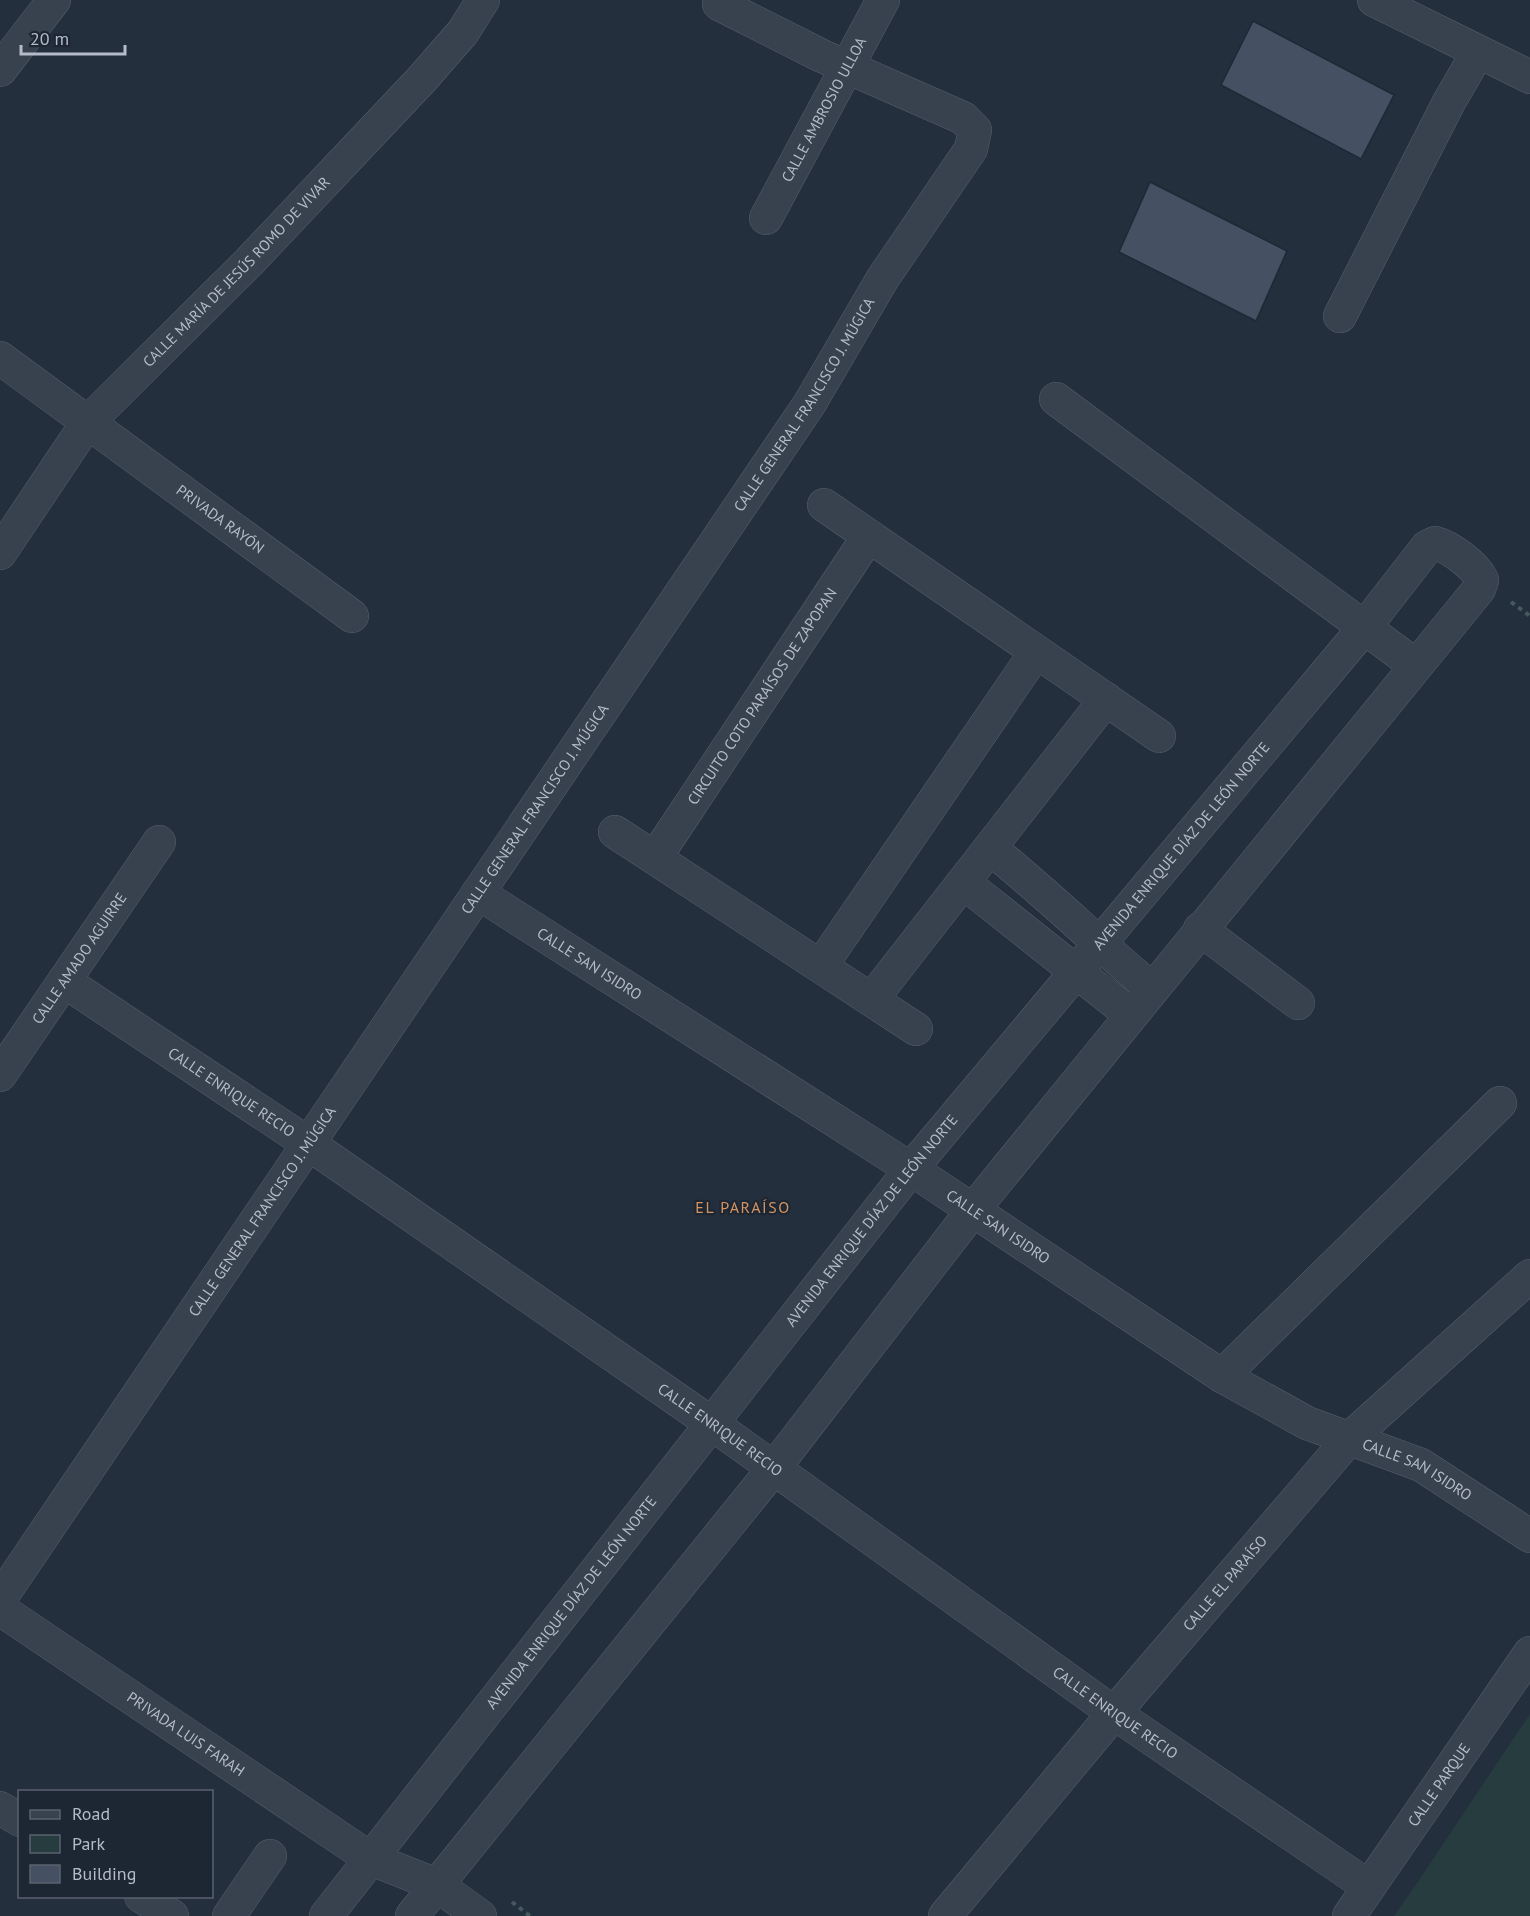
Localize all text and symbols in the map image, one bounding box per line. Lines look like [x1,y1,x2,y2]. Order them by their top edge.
scale bar [21,18,124,56]
text: 20 m [30,27,69,50]
street label: CALLE AMBROSIO ULLOA [777,34,870,185]
street label: CALLE MARÍA DE JESÚS ROMO DE VIVAR [139,172,334,371]
street label: CALLE GENERAL FRANCISCO J. MÚGICA [729,294,879,515]
street label: PRIVADA RAYÓN [173,480,268,558]
street label: CIRCUITO COTO PARAÍSOS DE ZAPOPAN [683,584,841,808]
street label: CALLE GENERAL FRANCISCO J. MÚGICA [457,700,613,917]
street label: AVENIDA ENRIQUE DÍAZ DE LEÓN NORTE [1089,738,1274,954]
street label: CALLE AMADO AGUIRRE [28,889,131,1028]
street label: CALLE SAN ISIDRO [534,923,645,1004]
street label: CALLE ENRIQUE RECIO [165,1043,299,1141]
street label: CALLE GENERAL FRANCISCO J. MÚGICA [184,1102,340,1320]
street label: AVENIDA ENRIQUE DÍAZ DE LEÓN NORTE [781,1110,962,1330]
street label: CALLE SAN ISIDRO [943,1185,1054,1268]
district label: EL PARAÍSO [695,1197,791,1217]
street label: CALLE ENRIQUE RECIO [654,1379,786,1480]
street label: CALLE SAN ISIDRO [1360,1434,1476,1504]
street label: AVENIDA ENRIQUE DÍAZ DE LEÓN NORTE [482,1492,660,1713]
street label: CALLE EL PARAÍSO [1179,1531,1271,1635]
street label: CALLE ENRIQUE RECIO [1049,1662,1182,1763]
street label: PRIVADA LUIS FARAH [124,1687,249,1780]
street label: CALLE PARQUE [1403,1739,1474,1830]
legend [18,1790,213,1898]
text: Road [72,1802,110,1825]
text: Park [72,1832,105,1855]
text: Building [72,1862,136,1885]

